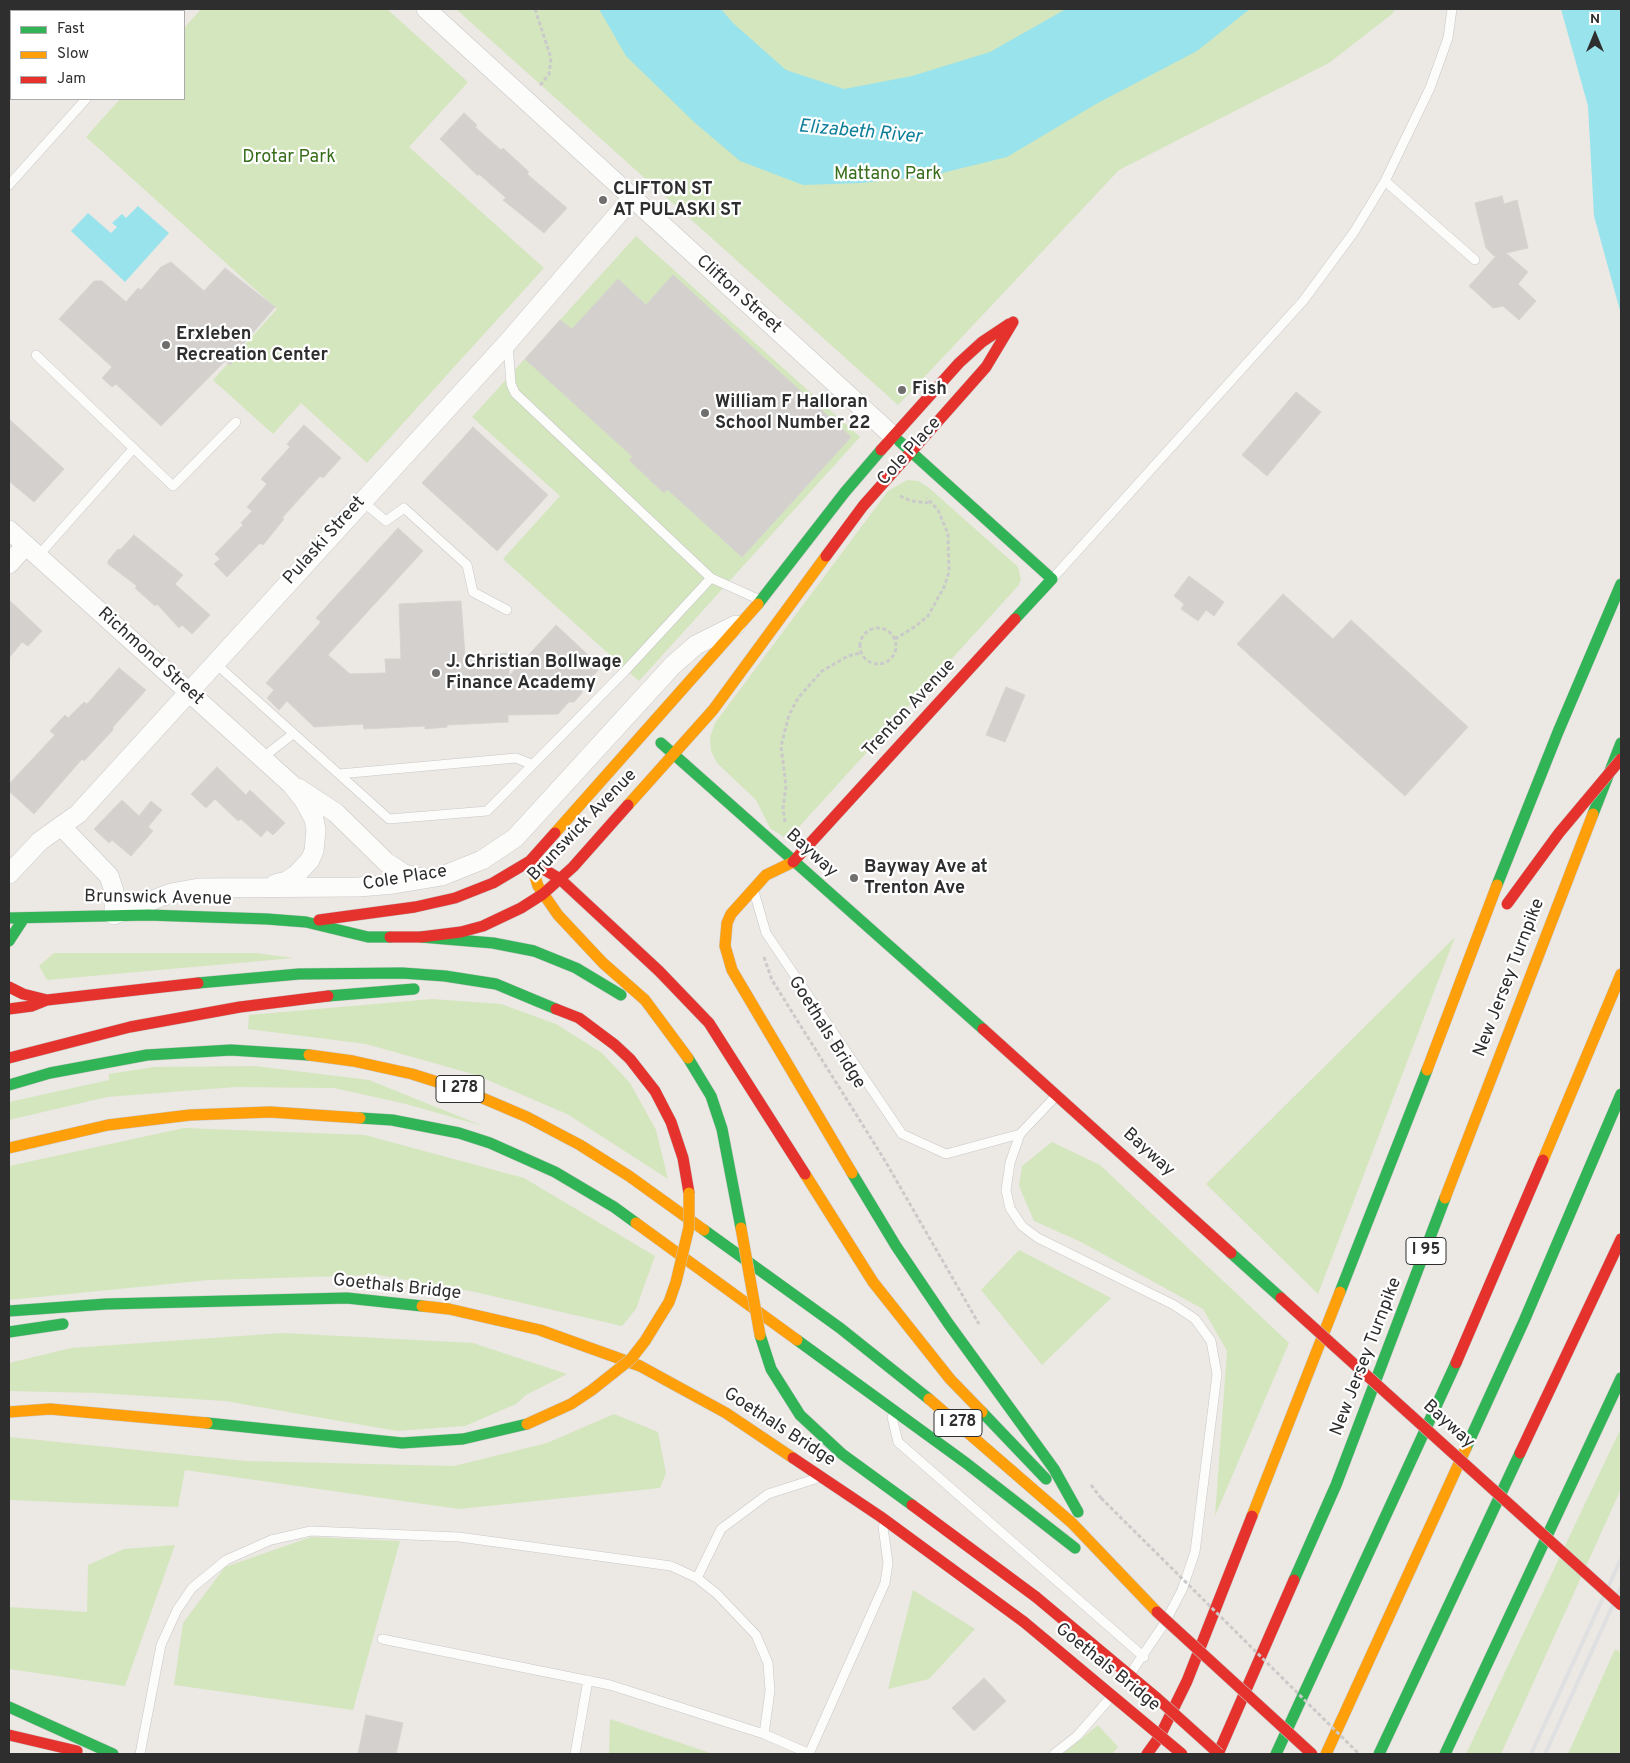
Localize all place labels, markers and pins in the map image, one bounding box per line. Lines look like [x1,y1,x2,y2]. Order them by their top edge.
place label: CLIFTON ST AT PULASKI ST [613,179,742,222]
marker: CLIFTON ST AT PULASKI ST [597,194,609,206]
place label: Erxleben Recreation Center [176,324,328,366]
marker: Erxleben Recreation Center [160,339,172,351]
place label: Fish [912,379,947,401]
marker: Fish [896,384,908,396]
place label: William F Halloran School Number 22 [715,392,870,434]
marker: William F Halloran School Number 22 [699,407,711,419]
place label: J. Christian Bollwage Finance Academy [446,652,622,694]
marker: J. Christian Bollwage Finance Academy [430,667,442,679]
place label: Bayway Ave at Trenton Ave [864,857,988,900]
marker: Bayway Ave at Trenton Ave [848,872,860,884]

